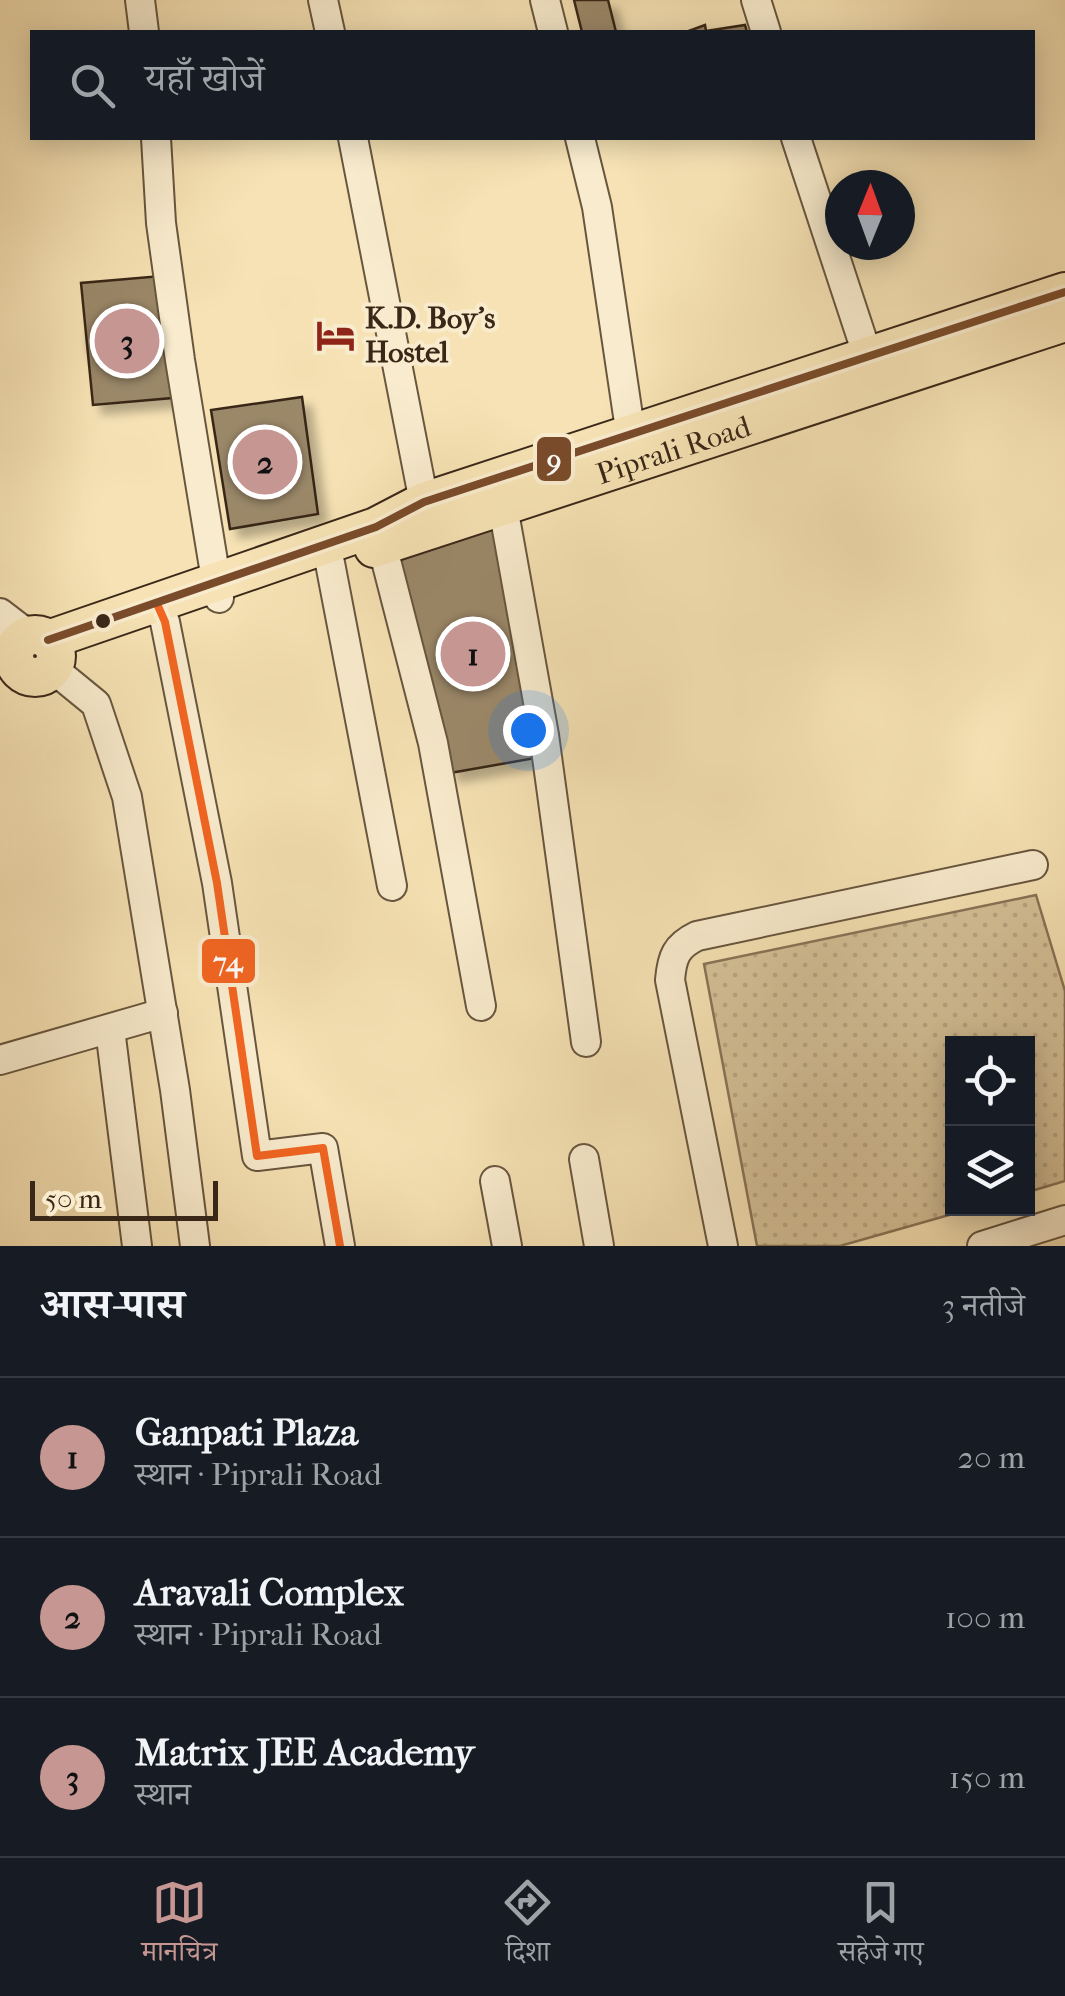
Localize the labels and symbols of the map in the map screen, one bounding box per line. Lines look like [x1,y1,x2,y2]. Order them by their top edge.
north arrow [825,170,915,260]
place label: K.D. Boy's Hostel [365,301,495,370]
pin: 3 [94,304,160,378]
hotel icon: K.D. Boy's Hostel [314,314,356,356]
street label: Piprali Road [592,409,756,492]
pin: 2 [232,424,298,500]
line badge: 9 [535,435,573,483]
text: 9 [547,443,561,476]
unlabelled marker [93,611,113,631]
pin: 1 [440,616,506,692]
your location [503,705,554,756]
line badge: 74 [200,937,257,985]
text: 74 [212,945,244,979]
scale bar [30,1176,218,1220]

